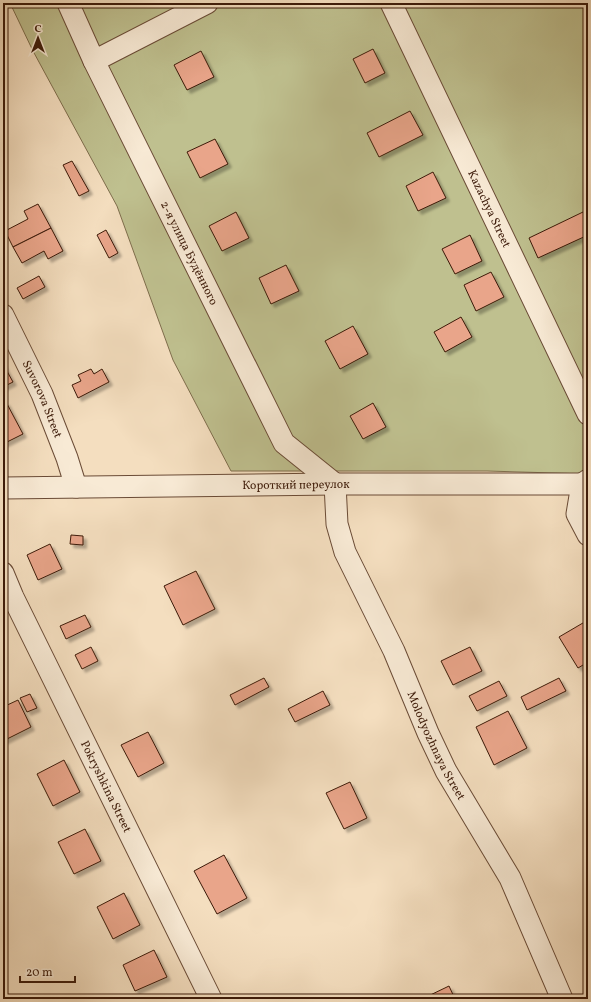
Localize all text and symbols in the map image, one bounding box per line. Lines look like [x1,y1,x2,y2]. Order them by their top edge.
north arrow [18,18,58,58]
text: С [34,22,42,37]
street label: Kazachya Street [463,168,514,250]
street label: 2-я улица Будённого [156,199,221,308]
street label: Suvorova Street [18,358,65,441]
street label: Короткий переулок [242,477,350,494]
street label: Molodyozhnaya Street [403,689,469,803]
street label: Pokryshkina Street [76,738,135,835]
scale bar [20,958,75,984]
text: 20 m [26,965,53,981]

